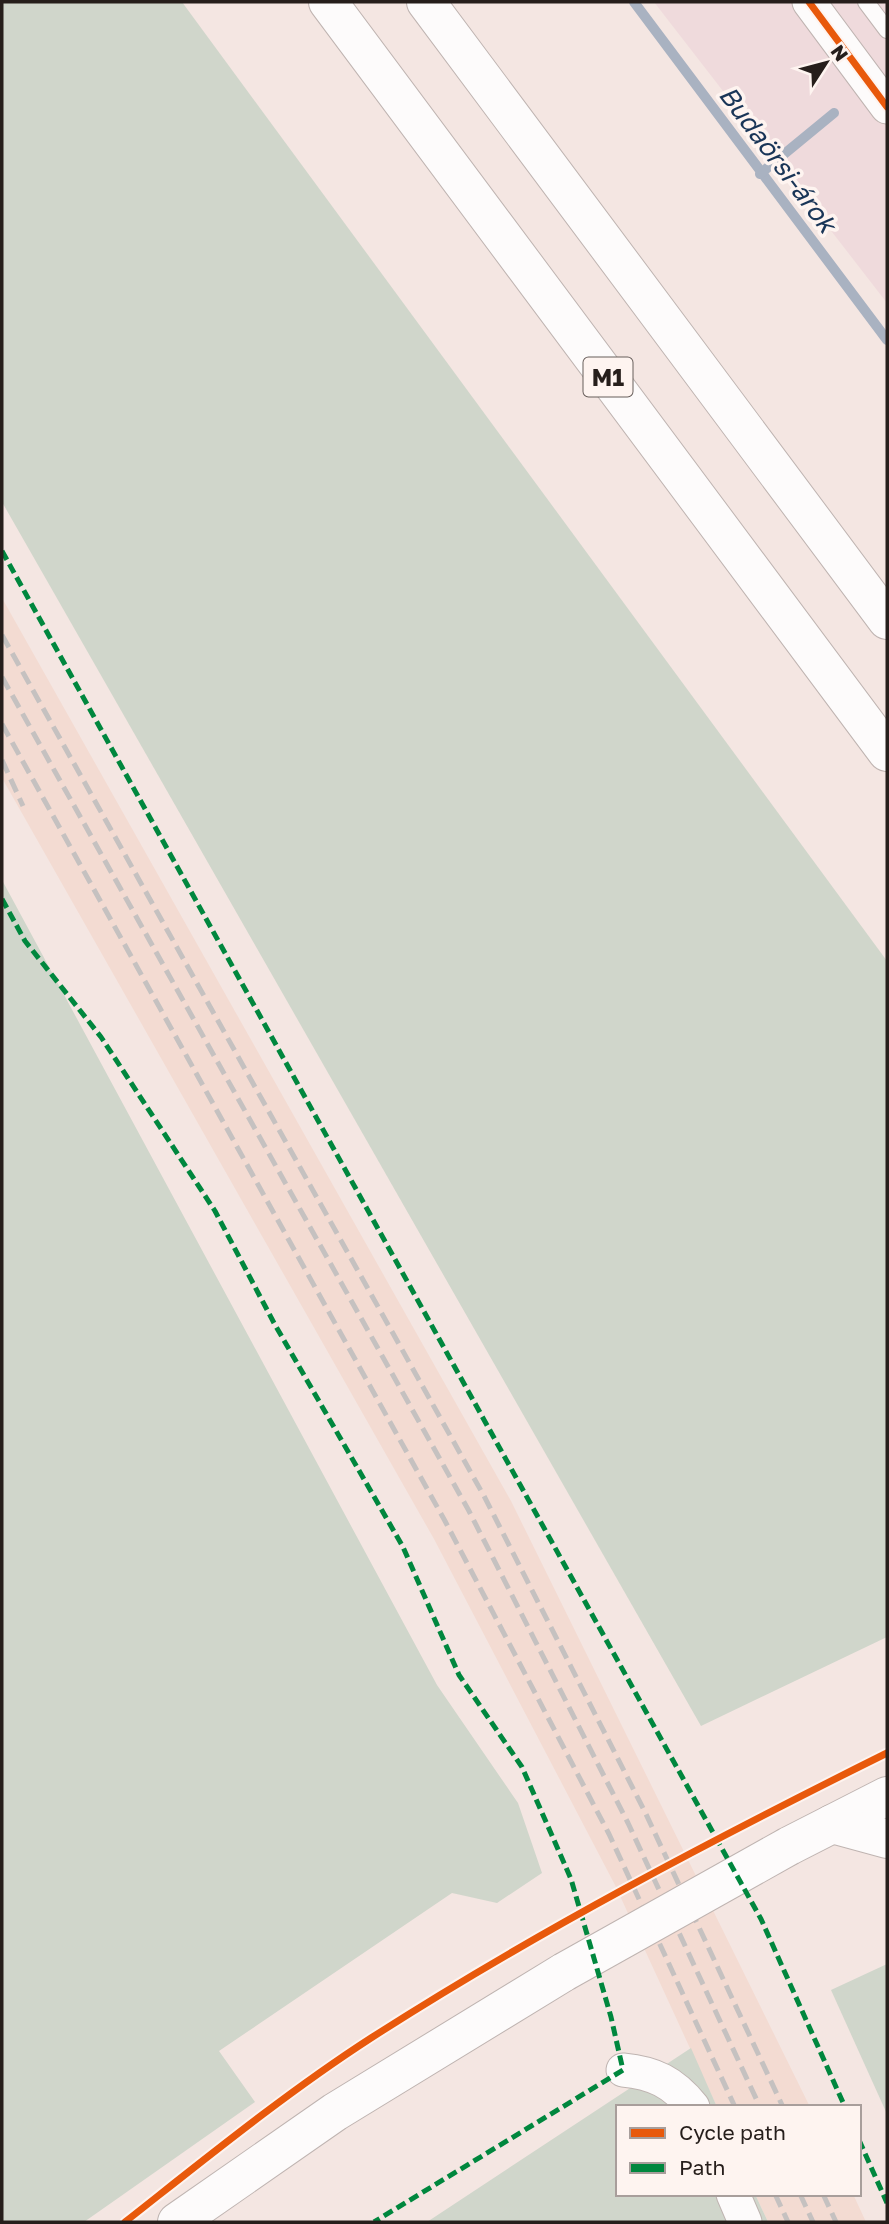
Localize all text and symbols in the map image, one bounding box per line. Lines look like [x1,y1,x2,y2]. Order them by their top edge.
north arrow [791,28,861,98]
text: N [827,40,854,65]
water label: Budaörsi-árok [713,80,844,240]
road number: M1 [584,358,632,396]
legend [616,2105,861,2196]
text: Cycle path [679,2119,786,2145]
text: Path [679,2154,726,2180]

